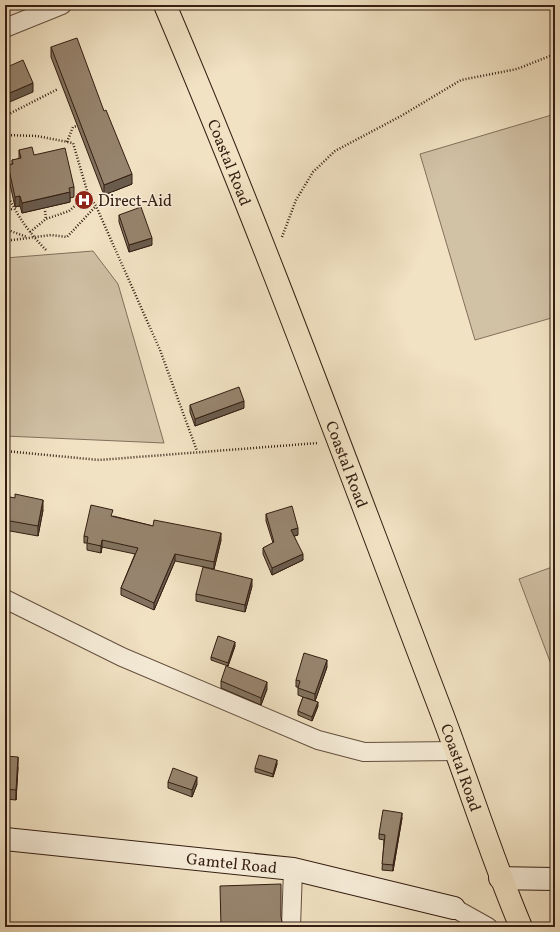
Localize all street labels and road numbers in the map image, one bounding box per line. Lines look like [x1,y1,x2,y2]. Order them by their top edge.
street label: Coastal Road [201,116,255,209]
street label: Coastal Road [319,418,372,512]
street label: Coastal Road [434,721,485,815]
street label: Gamtel Road [185,849,278,880]

